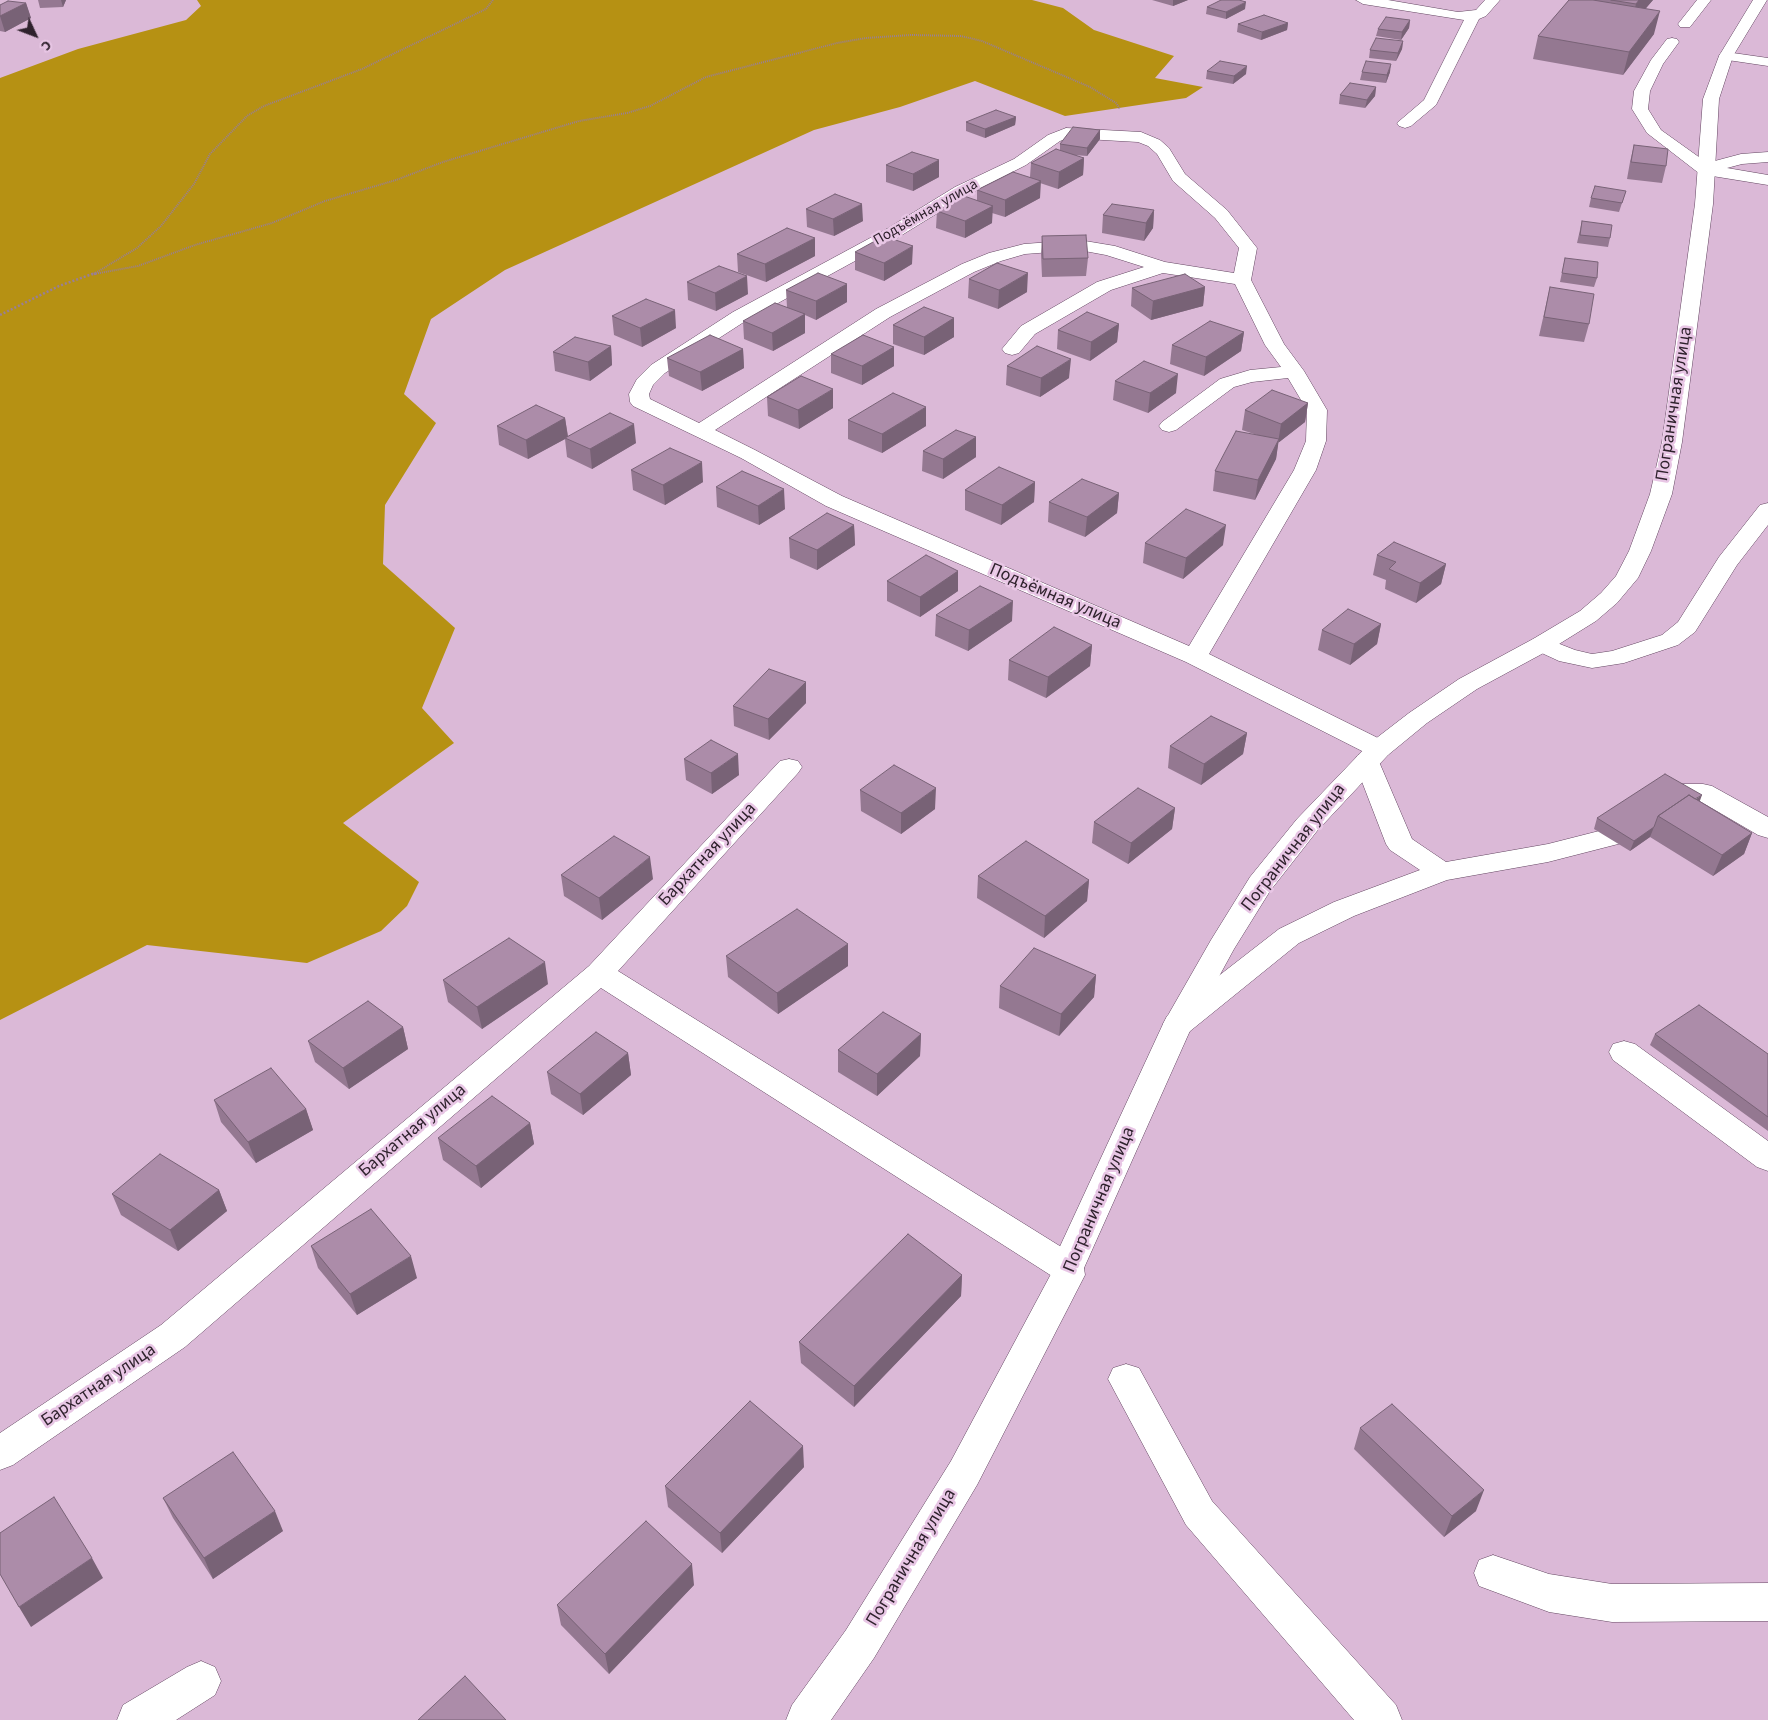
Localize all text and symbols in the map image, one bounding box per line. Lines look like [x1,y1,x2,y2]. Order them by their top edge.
north arrow [10,10,60,60]
text: С [36,35,56,55]
street label: Подъёмная улица [871,176,981,250]
street label: Пограничная улица [1652,325,1698,483]
street label: Подъёмная улица [986,560,1124,634]
street label: Пограничная улица [1237,780,1351,916]
street label: Бархатная улица [655,799,761,911]
street label: Бархатная улица [355,1080,471,1182]
street label: Пограничная улица [1060,1124,1140,1276]
street label: Бархатная улица [38,1340,160,1432]
street label: Пограничная улица [862,1485,962,1631]

